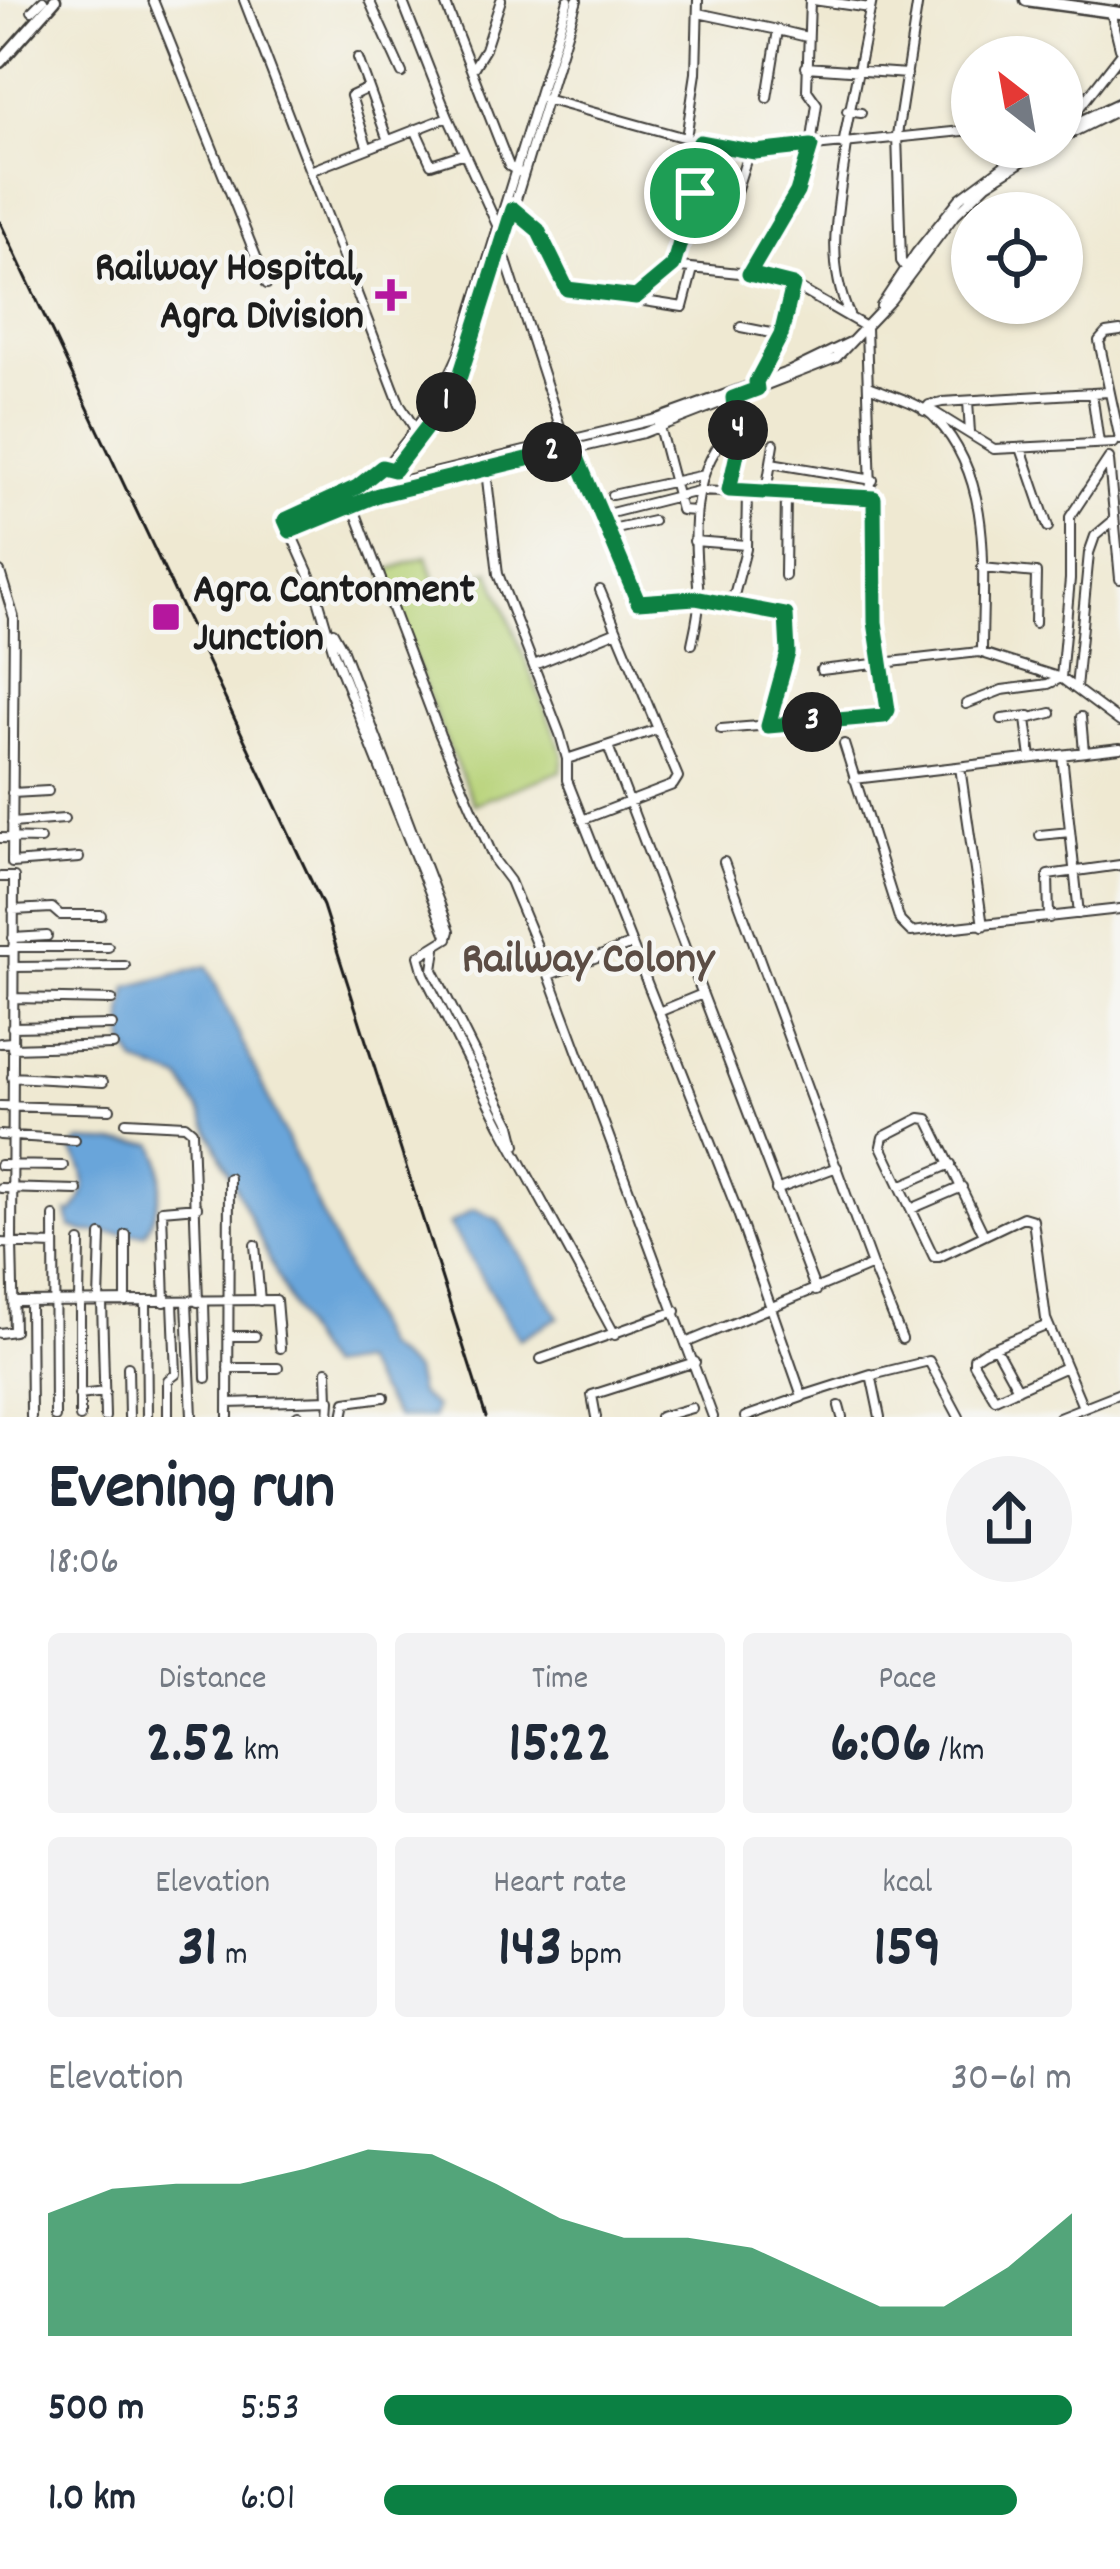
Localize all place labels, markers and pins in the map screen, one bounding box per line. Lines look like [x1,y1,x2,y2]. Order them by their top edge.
pin [644,142,746,244]
place label: Railway Hospital, Agra Division [95,241,364,349]
marker: Railway Hospital, Agra Division [375,279,407,311]
pin: 1 [416,372,476,432]
pin: 4 [708,400,768,460]
pin: 2 [522,422,582,482]
place label: Agra Cantonment Junction [193,563,475,671]
marker: Agra Cantonment Junction [150,601,182,633]
pin: 3 [782,692,842,752]

